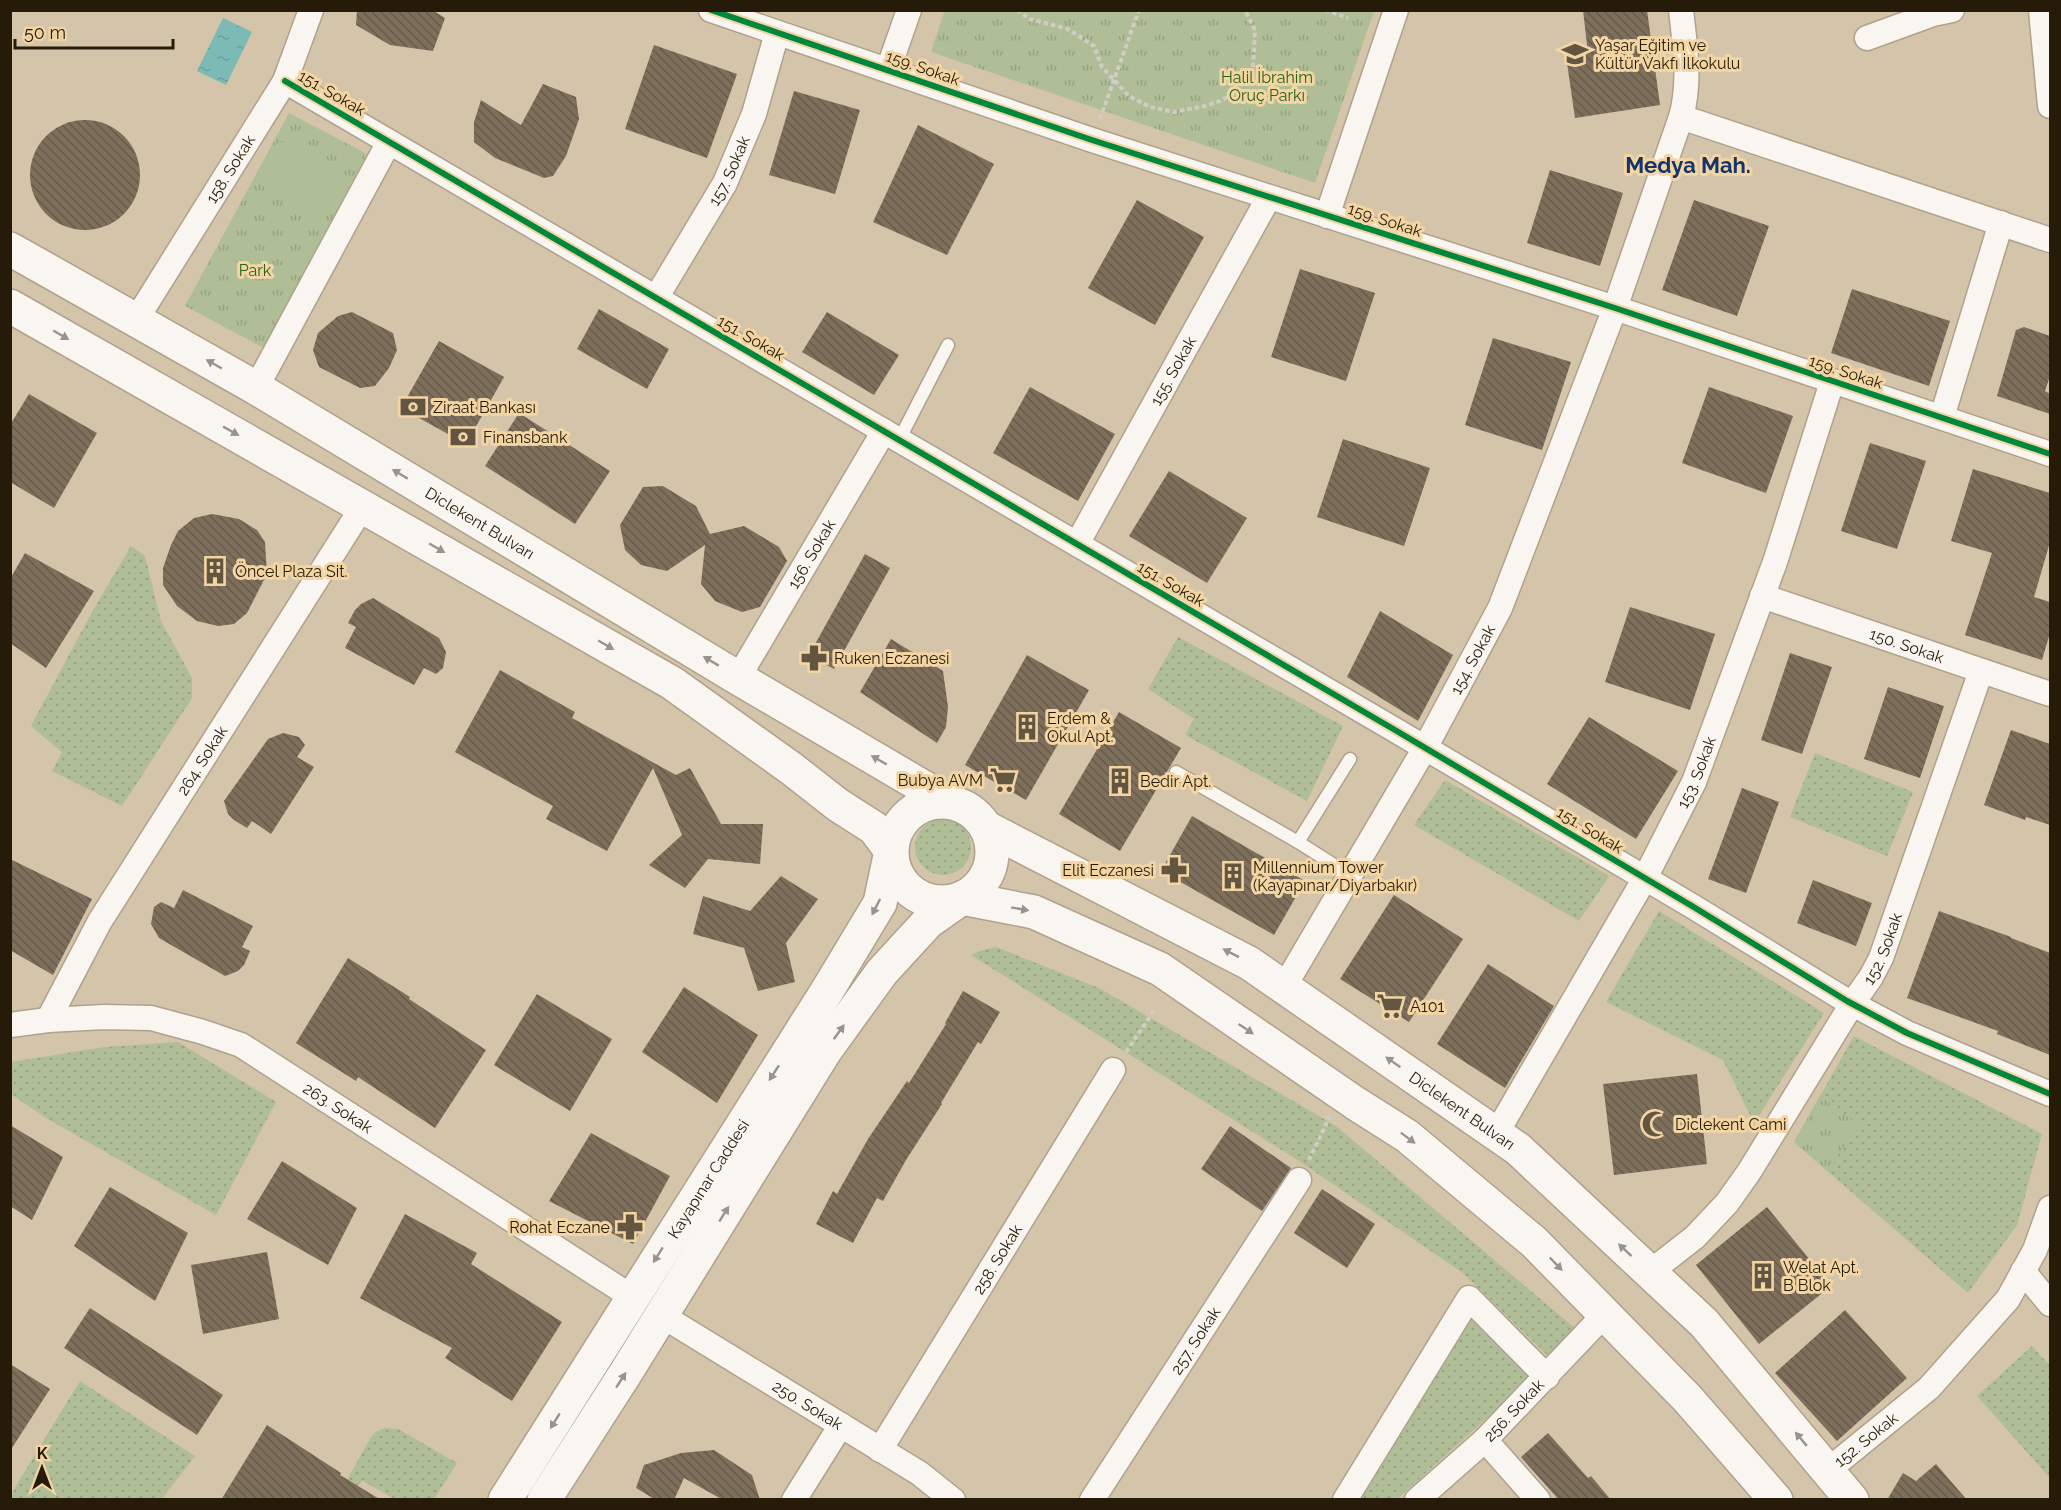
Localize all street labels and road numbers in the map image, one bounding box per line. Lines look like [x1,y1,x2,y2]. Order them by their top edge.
street label: 159. Sokak [884,46,963,90]
street label: 151. Sokak [295,66,369,120]
street label: 158. Sokak [202,131,259,207]
street label: 157. Sokak [704,132,753,209]
street label: 159. Sokak [1345,199,1425,241]
street label: 151. Sokak [714,311,788,365]
street label: 155. Sokak [1146,332,1200,409]
street label: 159. Sokak [1806,351,1886,393]
street label: Diclekent Bulvarı [422,483,538,563]
street label: 156. Sokak [783,515,839,592]
street label: 151. Sokak [1134,557,1208,611]
street label: 154. Sokak [1446,621,1499,698]
street label: 150. Sokak [1867,624,1947,667]
street label: 264. Sokak [173,722,231,799]
street label: 153. Sokak [1673,733,1720,811]
street label: 151. Sokak [1553,803,1627,858]
street label: 152. Sokak [1859,910,1906,988]
street label: Diclekent Bulvarı [1406,1067,1519,1154]
street label: 263. Sokak [300,1078,377,1137]
street label: Kayapınar Caddesi [664,1116,753,1242]
street label: 258. Sokak [968,1220,1026,1298]
street label: 257. Sokak [1166,1303,1224,1378]
street label: 256. Sokak [1479,1375,1548,1445]
street label: 250. Sokak [769,1376,847,1434]
street label: 152. Sokak [1830,1408,1902,1471]

